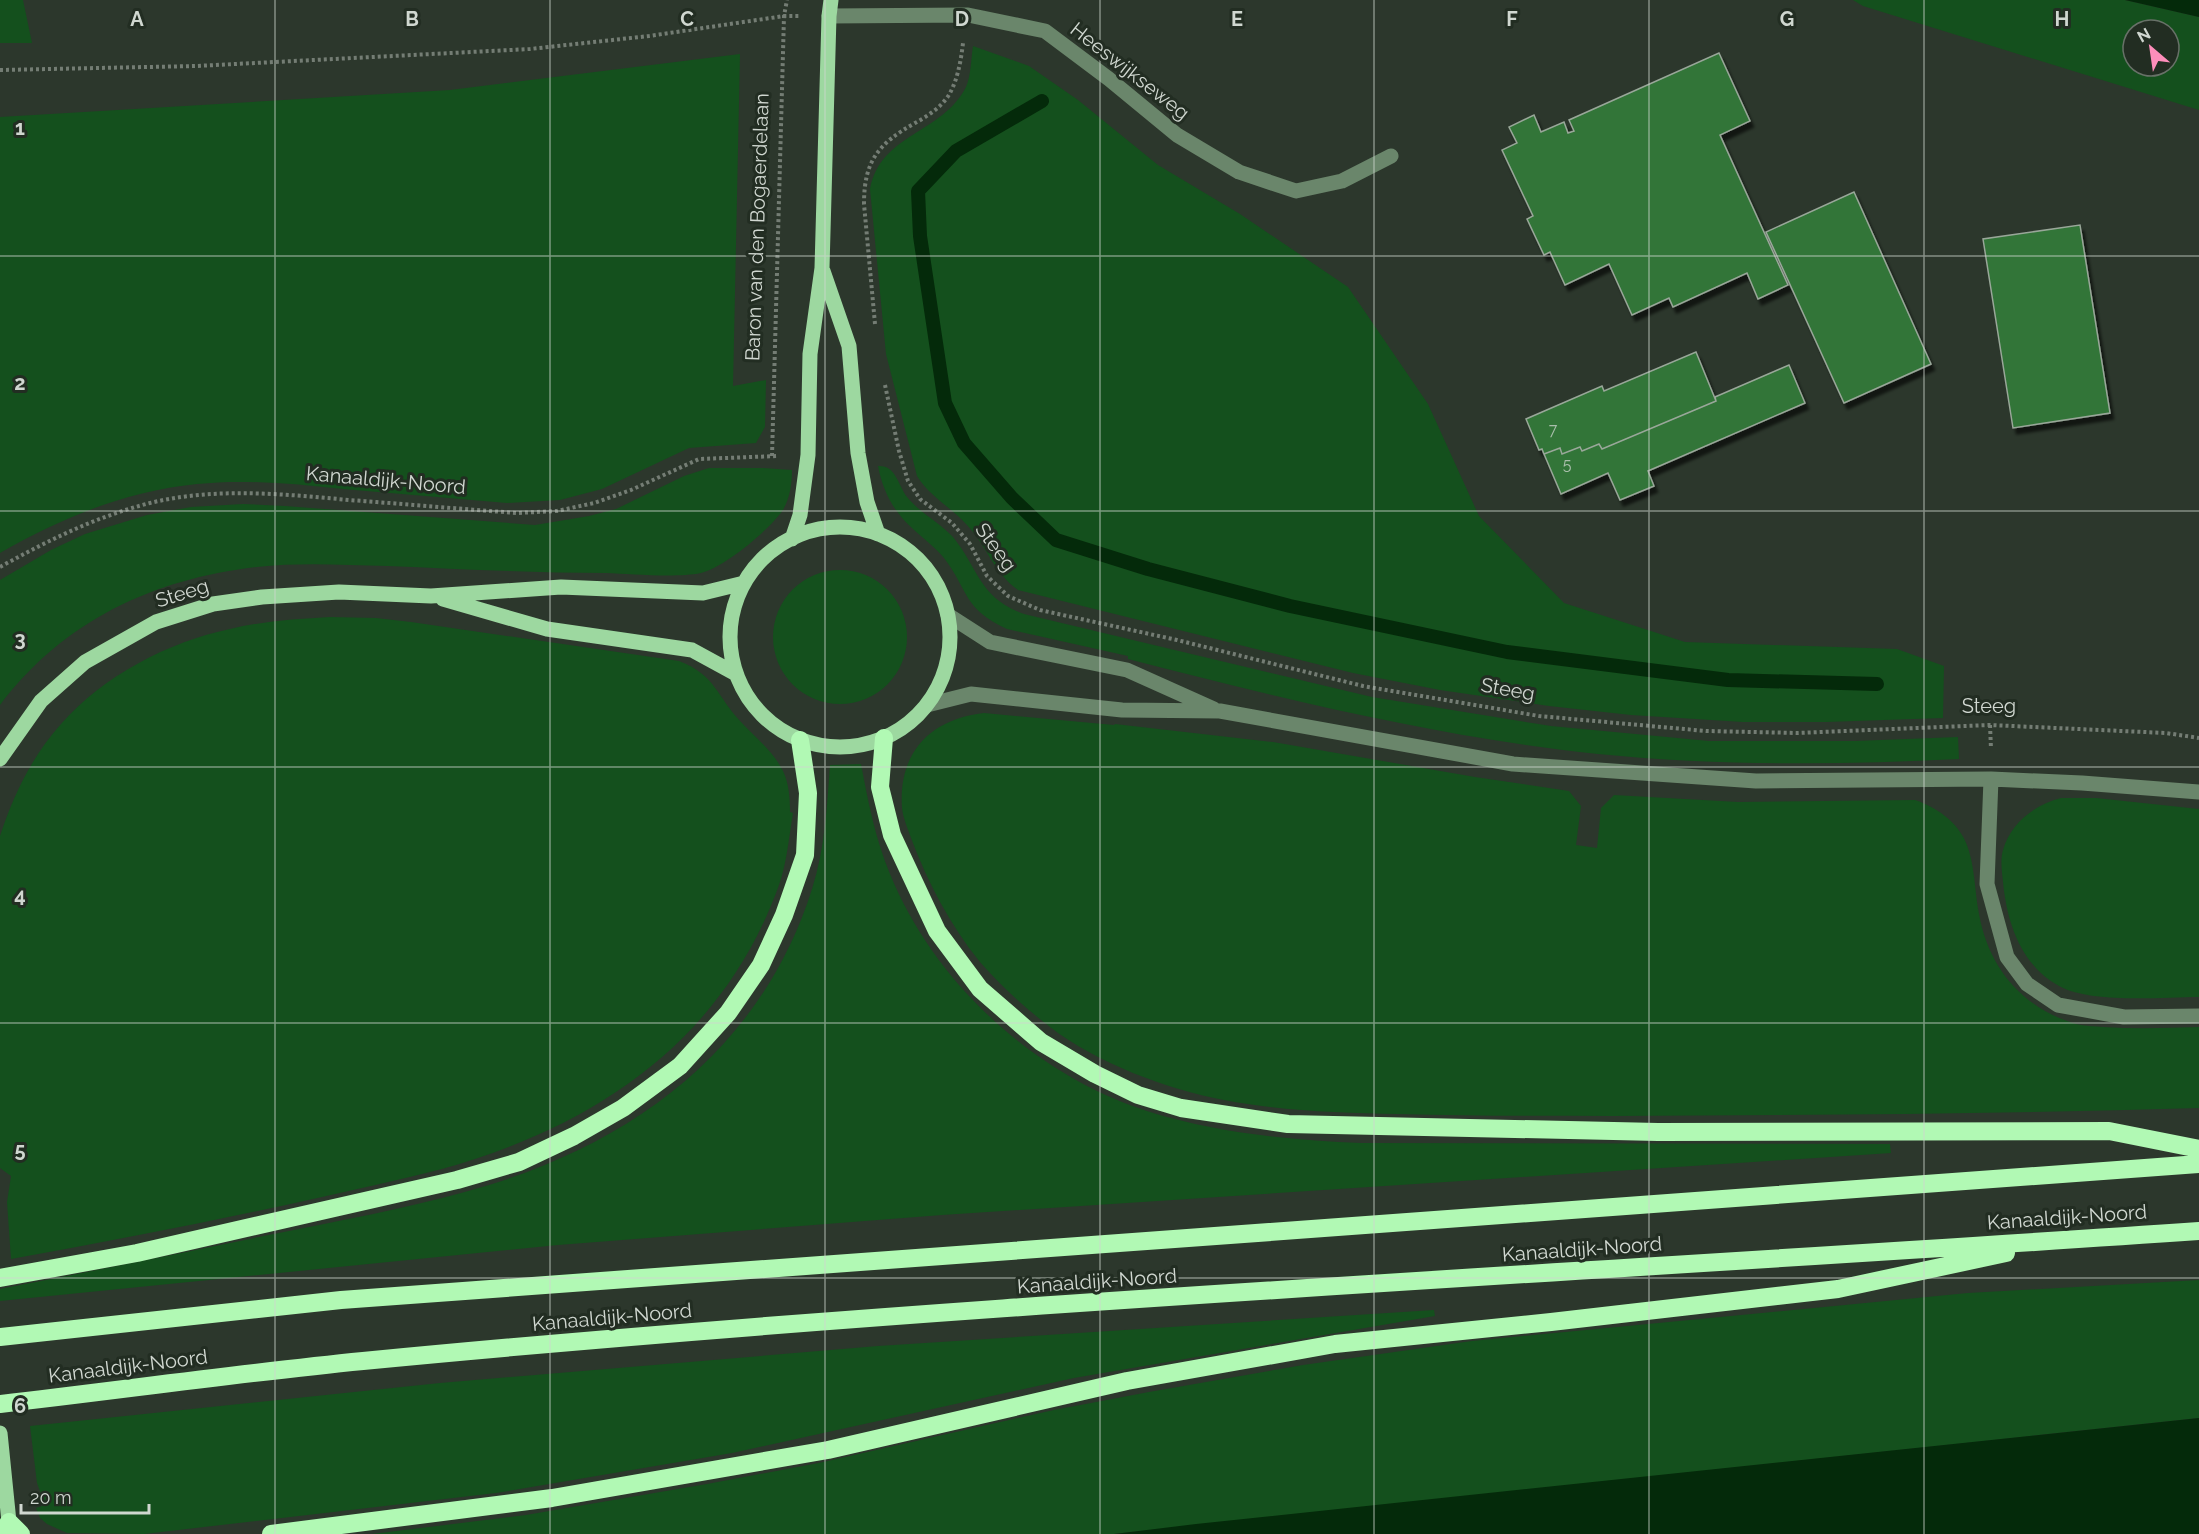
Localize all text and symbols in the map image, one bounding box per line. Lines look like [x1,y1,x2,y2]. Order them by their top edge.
text: A [130,7,144,31]
text: B [405,7,419,31]
text: C [680,7,694,31]
text: D [955,7,969,31]
text: E [1231,7,1243,31]
text: F [1506,7,1518,31]
text: G [1780,7,1794,31]
text: H [2055,7,2069,31]
street label: Heeswijkseweg [1066,17,1194,125]
north arrow [2121,18,2181,78]
text: N [2134,24,2154,47]
street label: Baron van den Bogaerdelaan [740,93,774,361]
text: 1 [15,116,25,140]
text: 2 [14,371,26,395]
house number: 7 [1549,420,1558,439]
house number: 5 [1563,455,1572,474]
street label: Kanaaldijk-Noord [305,461,467,499]
street label: Steeg [970,518,1022,576]
street label: Steeg [153,574,211,612]
text: 3 [14,627,26,651]
street label: Steeg [1479,672,1537,706]
street label: Steeg [1962,694,2016,718]
text: 4 [14,883,26,907]
text: 5 [14,1138,26,1162]
street label: Kanaaldijk-Noord [1986,1199,2148,1235]
street label: Kanaaldijk-Noord [1501,1231,1663,1267]
street label: Kanaaldijk-Noord [1016,1263,1178,1299]
street label: Kanaaldijk-Noord [531,1298,693,1336]
street label: Kanaaldijk-Noord [47,1344,209,1388]
text: 6 [14,1394,26,1418]
scale bar [21,1477,148,1515]
text: 20 m [30,1487,72,1508]

